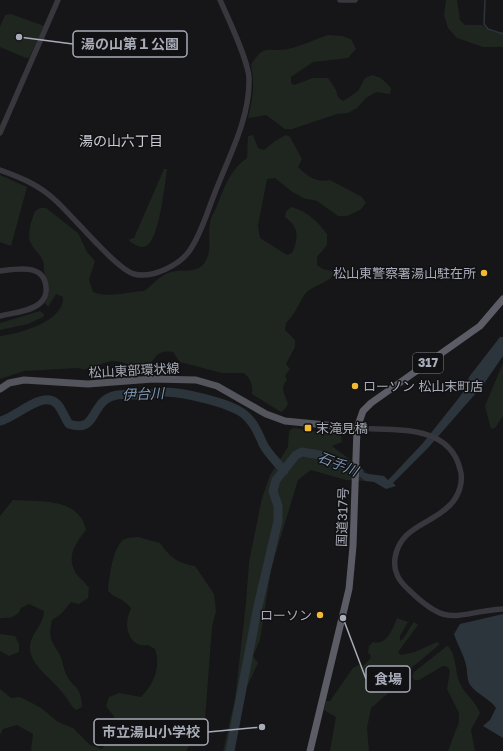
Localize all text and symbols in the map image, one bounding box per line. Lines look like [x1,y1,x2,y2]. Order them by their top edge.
callout: 湯の山第１公園 [73,31,187,57]
text: 湯の山第１公園 [81,35,179,52]
district label: 湯の山六丁目 [79,132,163,149]
place label: 松山東警察署湯山駐在所 [333,265,476,281]
marker: 松山東警察署湯山駐在所 [479,268,489,278]
road number: 317 [413,353,443,373]
street label: 松山東部環状線 [88,360,180,380]
place label: ローソン 松山末町店 [363,378,483,394]
marker: ローソン 松山末町店 [350,381,360,391]
water label: 伊台川 [122,384,166,403]
place label: 末滝見橋 [316,420,368,436]
marker: 末滝見橋 [303,423,313,433]
water label: 石手川 [316,448,363,480]
street label: 国道317号 [333,487,351,547]
place label: ローソン [260,607,312,623]
marker: ローソン [315,610,325,620]
callout: 食場 [366,666,410,692]
text: 食場 [374,670,402,687]
callout: 市立湯山小学校 [94,719,208,745]
text: 市立湯山小学校 [102,723,200,740]

